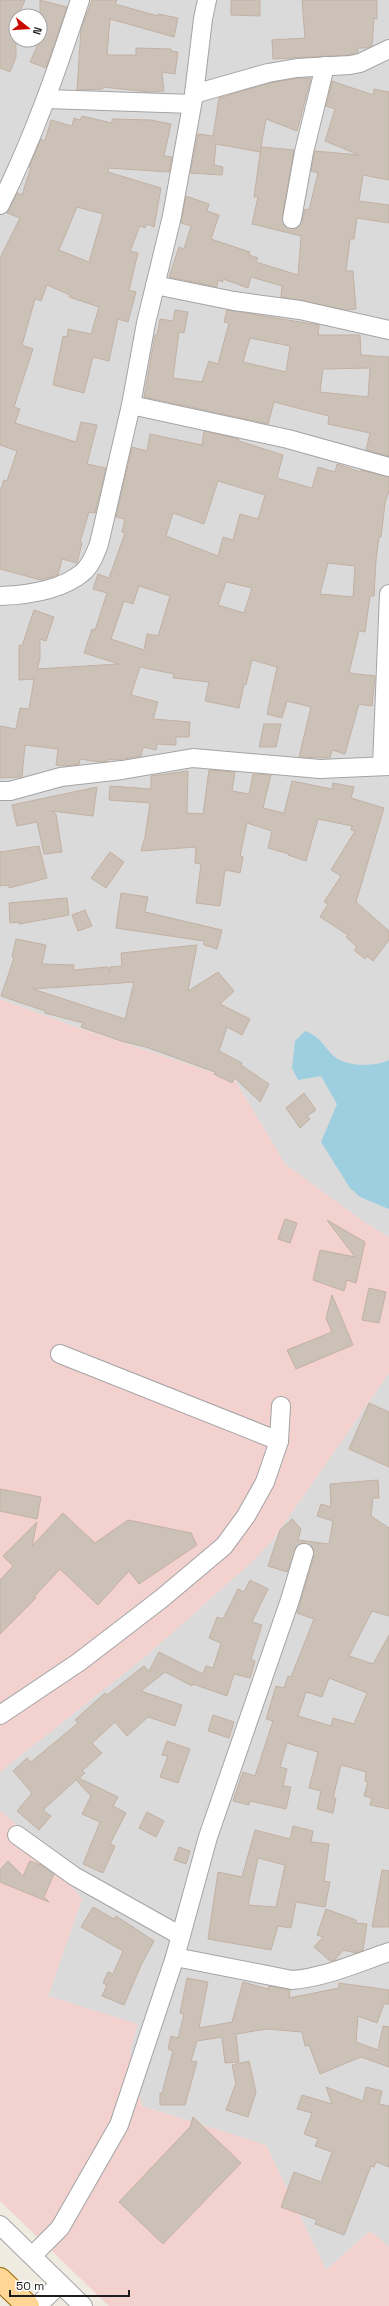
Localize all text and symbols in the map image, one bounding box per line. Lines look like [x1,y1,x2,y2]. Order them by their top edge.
north arrow [8,8,48,48]
text: N [30,25,45,36]
scale bar [10,2272,129,2298]
text: 50 m [16,2278,44,2294]

